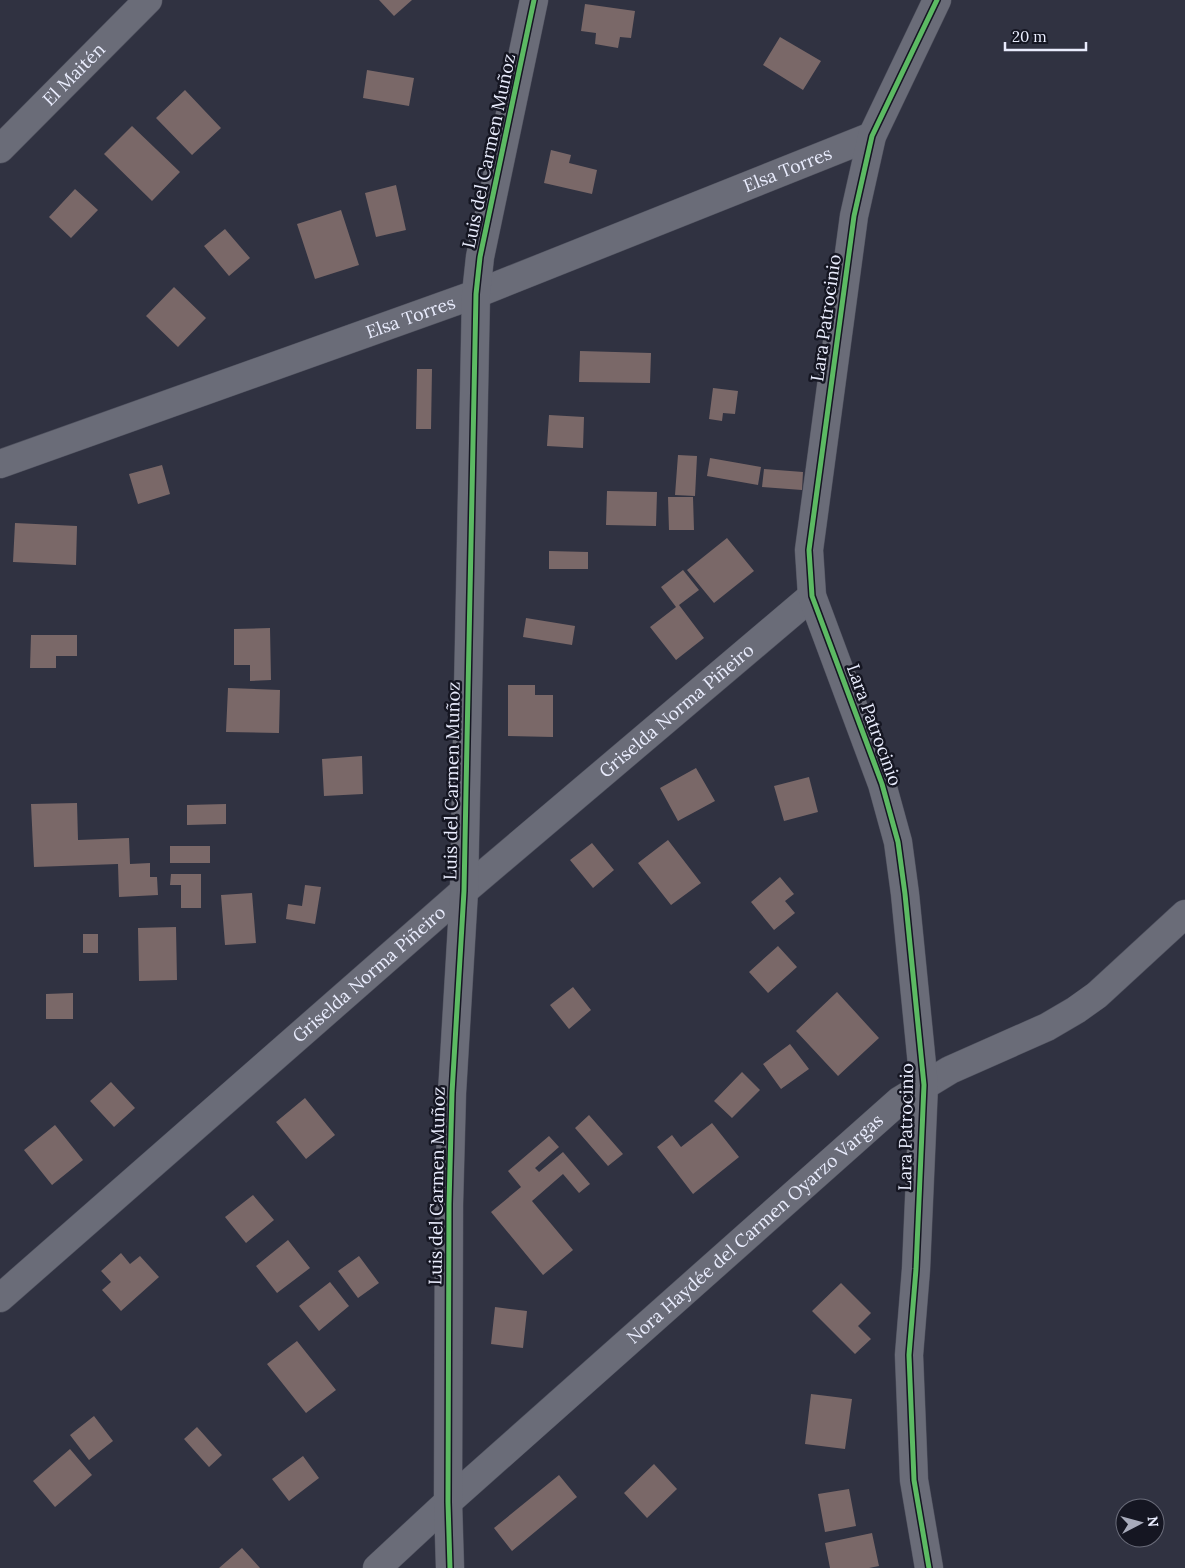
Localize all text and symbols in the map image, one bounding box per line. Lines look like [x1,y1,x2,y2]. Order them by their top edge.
scale bar [1005,20,1086,52]
text: 20 m [1012,27,1047,46]
street label: El Maitén [37,38,110,111]
street label: Luis del Carmen Muñoz [457,51,520,250]
street label: Elsa Torres [740,141,835,197]
street label: Lara Patrocinio [805,253,846,383]
street label: Elsa Torres [363,290,458,343]
street label: Griselda Norma Piñeiro [594,638,759,783]
street label: Lara Patrocinio [842,661,907,789]
street label: Luis del Carmen Muñoz [438,682,465,880]
street label: Griselda Norma Piñeiro [287,900,450,1047]
street label: Lara Patrocinio [893,1063,918,1191]
street label: Luis del Carmen Muñoz [423,1087,450,1285]
street label: Nora Haydée del Carmen Oyarzo Vargas [622,1108,888,1349]
north arrow [1115,1498,1165,1548]
text: N [1143,1515,1162,1528]

